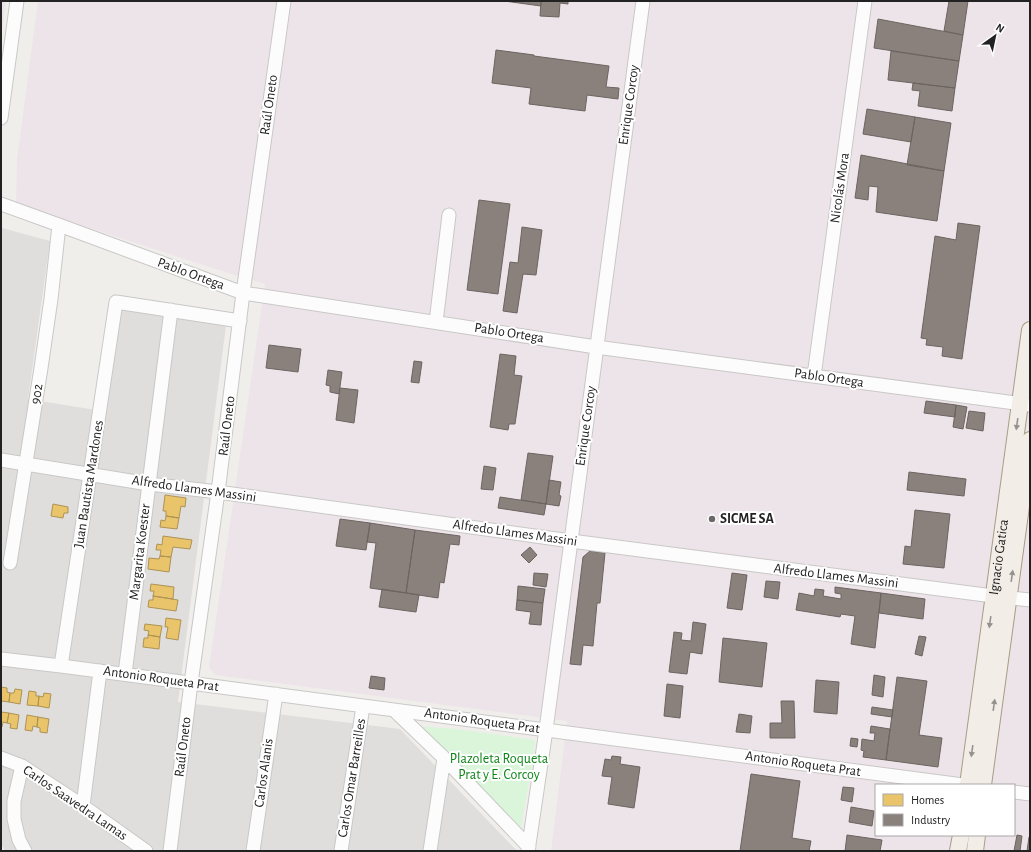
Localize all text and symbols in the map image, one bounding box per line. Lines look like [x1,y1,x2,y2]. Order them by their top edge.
north arrow [975,16,1015,56]
text: N [994,21,1006,35]
street label: Enrique Corcoy [616,64,642,146]
street label: Raúl Oneto [258,74,280,136]
street label: Nicolás Mora [828,151,852,224]
street label: Pablo Ortega [156,255,227,293]
street label: Pablo Ortega [473,321,545,345]
street label: Pablo Ortega [793,366,865,390]
street label: 902 [28,383,46,405]
street label: Enrique Corcoy [573,385,599,467]
street label: Raúl Oneto [216,395,238,457]
one-way arrow [1014,418,1020,430]
street label: Juan Bautista Mardones [72,419,106,549]
street label: Alfredo Llames Massini [131,473,257,505]
street label: Margarita Koester [127,503,153,601]
place label: SICME SA [720,512,775,526]
marker: SICME SA [707,514,717,524]
street label: Alfredo Llames Massini [452,517,578,549]
street label: Ignacio Gatica [987,518,1011,596]
street label: Alfredo Llames Massini [773,561,899,591]
one-way arrow [1009,570,1015,582]
one-way arrow [987,616,993,628]
street label: Antonio Roqueta Prat [102,664,220,694]
one-way arrow [991,699,997,711]
street label: Antonio Roqueta Prat [423,706,541,736]
street label: Raúl Oneto [172,716,194,778]
street label: Carlos Omar Barreilles [336,717,368,839]
street label: Carlos Alanis [252,738,276,808]
one-way arrow [969,745,975,757]
street label: Antonio Roqueta Prat [744,749,862,779]
park label: Plazoleta Roqueta Prat y E. Corcoy [450,752,549,782]
street label: Carlos Saavedra Lamas [20,763,130,843]
legend [875,784,1015,836]
text: Homes [911,794,944,806]
text: Industry [911,814,950,827]

